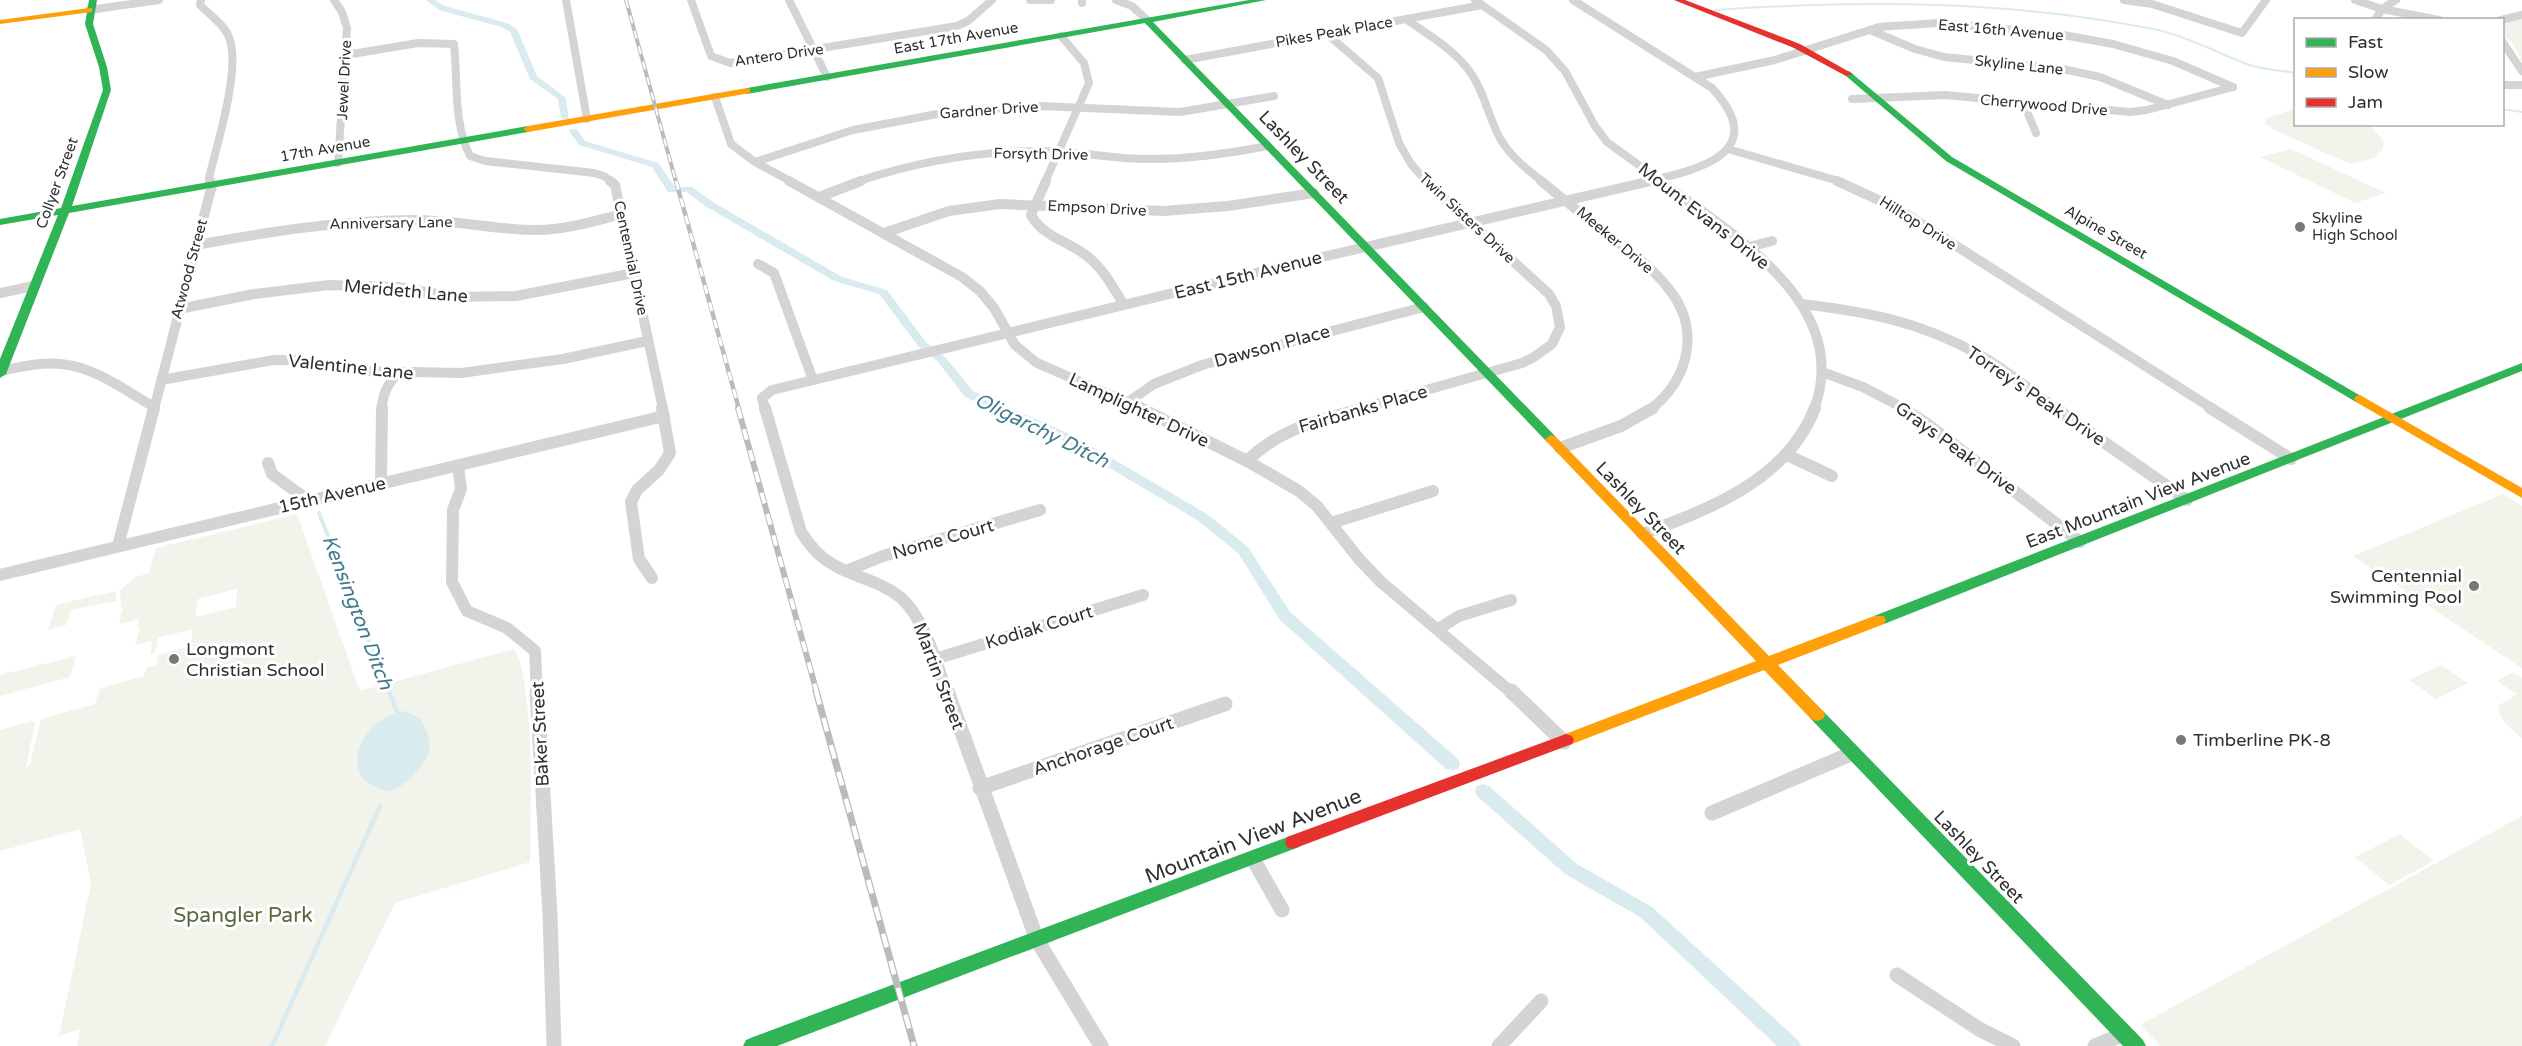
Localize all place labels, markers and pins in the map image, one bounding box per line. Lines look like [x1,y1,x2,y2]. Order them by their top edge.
place label: Skyline High School [2312,209,2398,244]
marker: Skyline High School [2293,220,2307,234]
place label: Centennial Swimming Pool [2330,565,2462,608]
marker: Centennial Swimming Pool [2467,579,2481,593]
place label: Longmont Christian School [186,638,325,681]
marker: Longmont Christian School [167,652,181,666]
place label: Timberline PK-8 [2193,729,2331,751]
marker: Timberline PK-8 [2174,733,2188,747]

